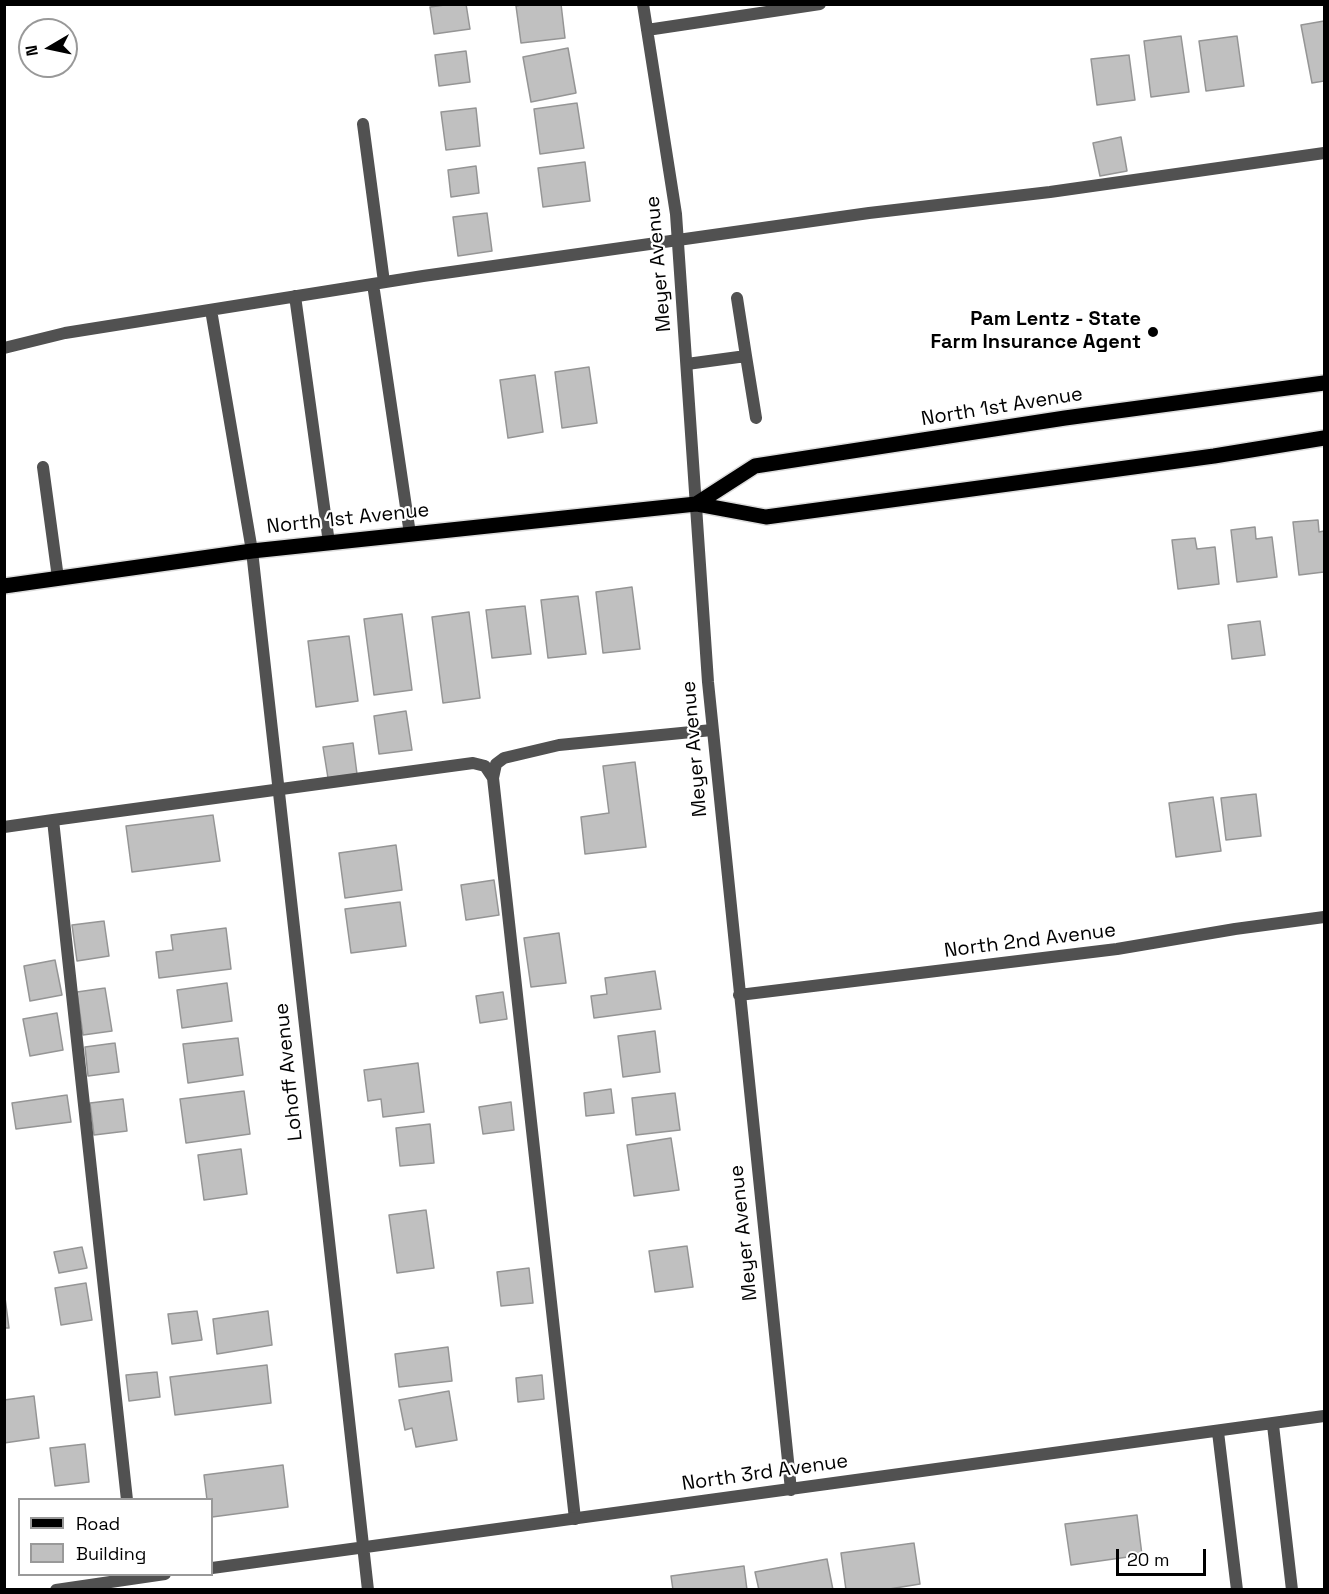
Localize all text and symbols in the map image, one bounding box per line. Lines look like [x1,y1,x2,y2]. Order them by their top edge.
north arrow [18,18,78,78]
text: N [20,44,43,58]
street label: Meyer Avenue [641,195,677,333]
place label: Pam Lentz - State Farm Insurance Agent [930,308,1141,355]
marker: Pam Lentz - State Farm Insurance Agent [1146,325,1160,339]
street label: North 1st Avenue [919,382,1085,432]
street label: North 1st Avenue [265,499,431,539]
street label: Meyer Avenue [677,680,713,818]
street label: North 2nd Avenue [943,919,1117,963]
street label: Lohoff Avenue [270,1002,308,1142]
street label: Meyer Avenue [725,1164,763,1302]
street label: North 3rd Avenue [680,1449,850,1497]
legend [18,1498,213,1576]
text: Road [76,1512,120,1535]
scale bar [1119,1537,1209,1575]
text: Building [76,1542,146,1565]
text: 20 m [1127,1548,1170,1571]

